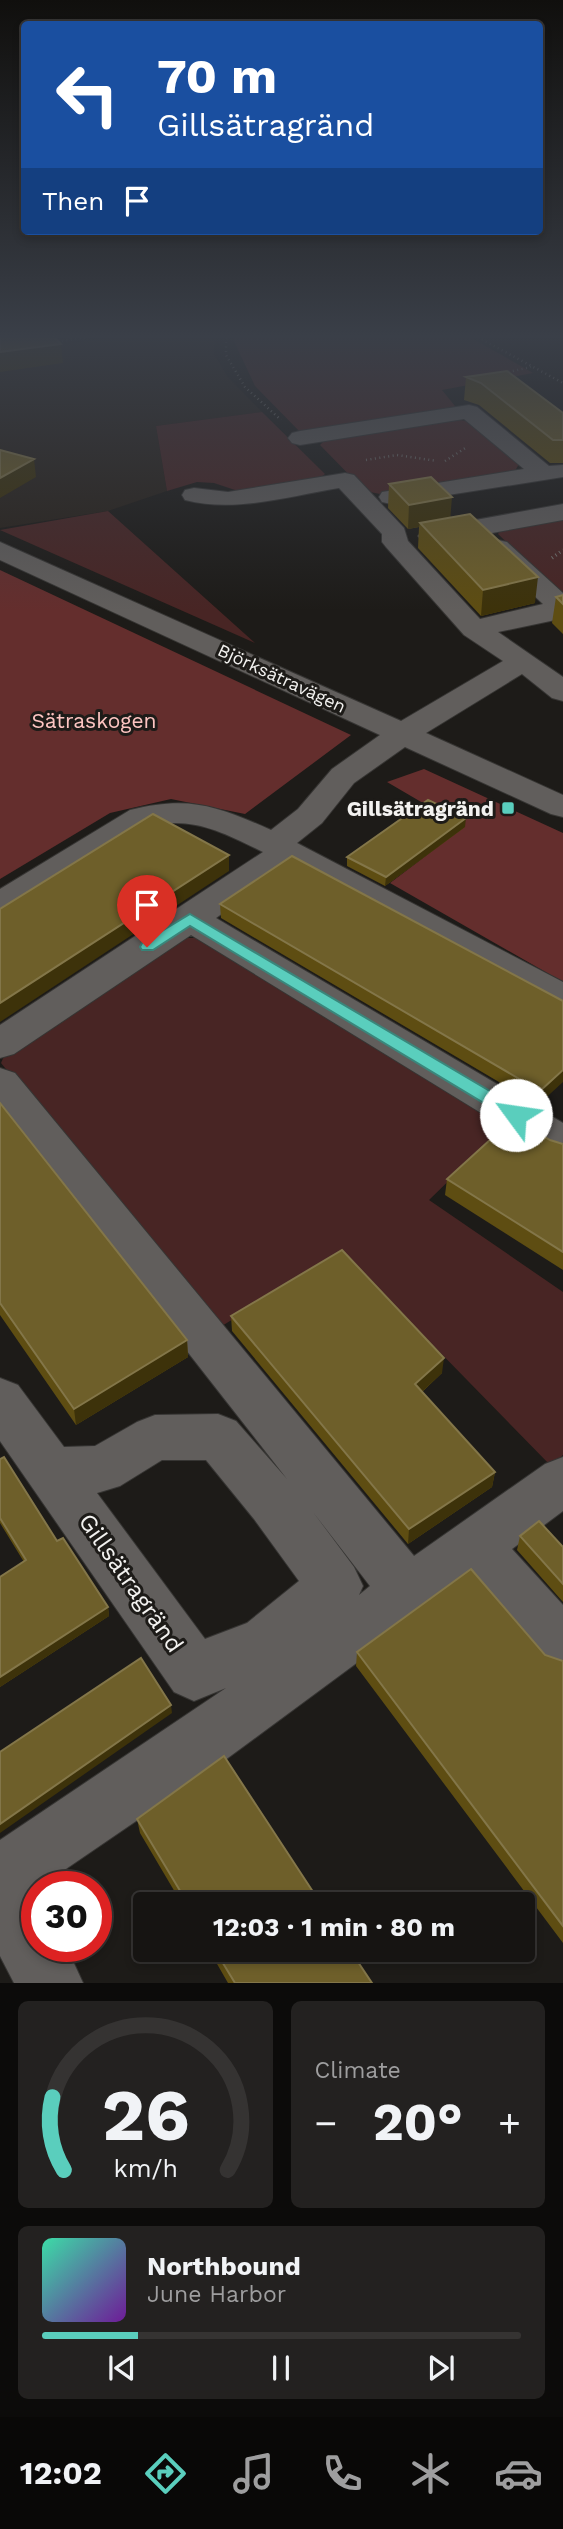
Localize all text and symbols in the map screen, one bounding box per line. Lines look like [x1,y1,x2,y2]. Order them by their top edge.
text: 70 m [157,47,277,105]
icon: left [42,49,133,140]
text: Gillsätragränd [157,106,374,144]
icon: arrive [118,182,156,220]
text: Then [42,186,104,216]
street label: Björksätravägen [215,639,349,717]
park label: Sätraskogen [31,708,157,733]
place label: Gillsätragränd [347,796,494,821]
marker: Gillsätragränd [500,800,516,816]
pin [117,875,177,947]
icon: arrive [128,886,166,924]
position arrow [479,1078,553,1152]
street label: Gillsätragränd [73,1508,189,1658]
speed limit sign: 30 [21,1871,112,1962]
text: 12:03 · 1 min · 80 m [213,1912,455,1942]
text: Climate [315,2057,401,2084]
text: 26 [101,2073,189,2159]
text: 20° [373,2092,463,2153]
text: − [315,2101,337,2145]
text: + [498,2101,521,2145]
text: km/h [113,2154,177,2183]
text: Northbound [147,2251,301,2281]
text: June Harbor [147,2281,286,2308]
icon: previous [103,2349,141,2387]
icon: pause [262,2349,300,2387]
icon: next [422,2349,460,2387]
icon: directions [141,2449,190,2498]
icon: music [229,2449,278,2498]
icon: phone [318,2449,367,2498]
icon: climate [406,2449,455,2498]
icon: car [494,2449,543,2498]
text: 12:02 [20,2454,102,2492]

